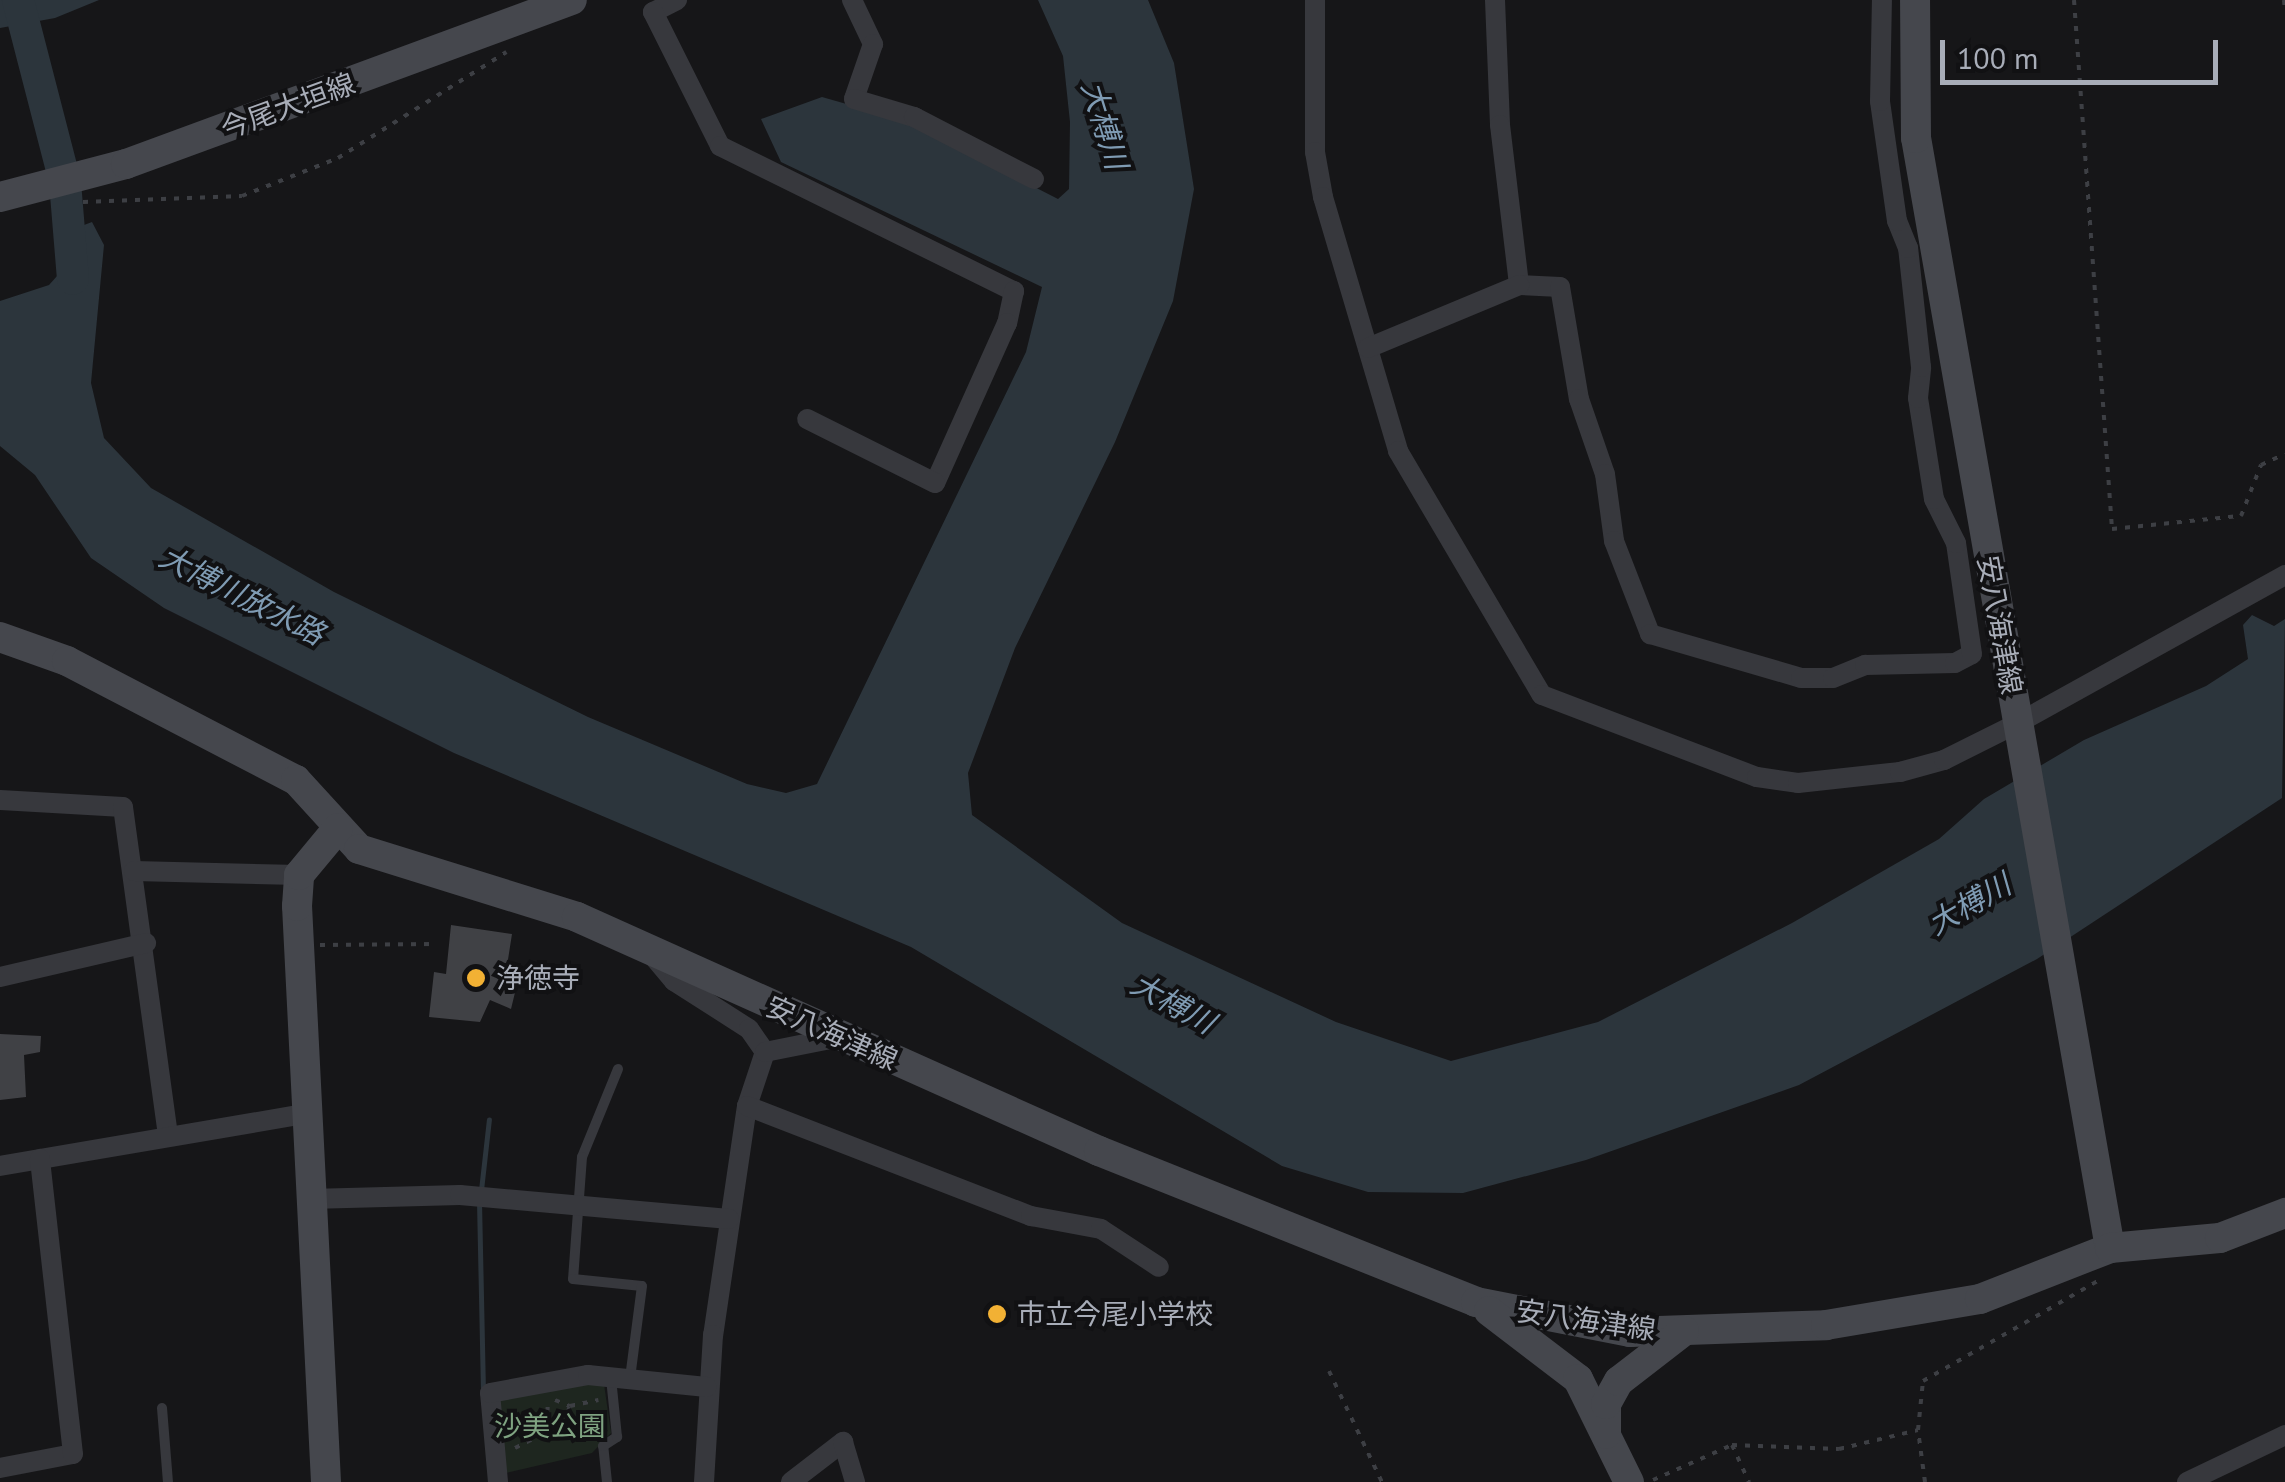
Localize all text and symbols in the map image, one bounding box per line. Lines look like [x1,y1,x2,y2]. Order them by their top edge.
scale bar [1945,20,2222,82]
text: 100 m [1957,38,2038,77]
street label: 今尾大垣線 [216,66,360,146]
water label: 大榑川 [1075,77,1135,173]
water label: 大博川放水路 [154,538,330,652]
street label: 安八海津線 [1971,553,2029,697]
water label: 大榑川 [1921,866,2017,942]
place label: 浄徳寺 [496,961,580,995]
water label: 大榑川 [1125,965,1221,1041]
marker: 浄徳寺 [465,967,487,989]
street label: 安八海津線 [761,989,903,1077]
street label: 安八海津線 [1514,1294,1658,1346]
place label: 市立今尾小学校 [1017,1297,1213,1331]
marker: 市立今尾小学校 [986,1303,1008,1325]
park label: 沙美公園 [494,1409,606,1443]

